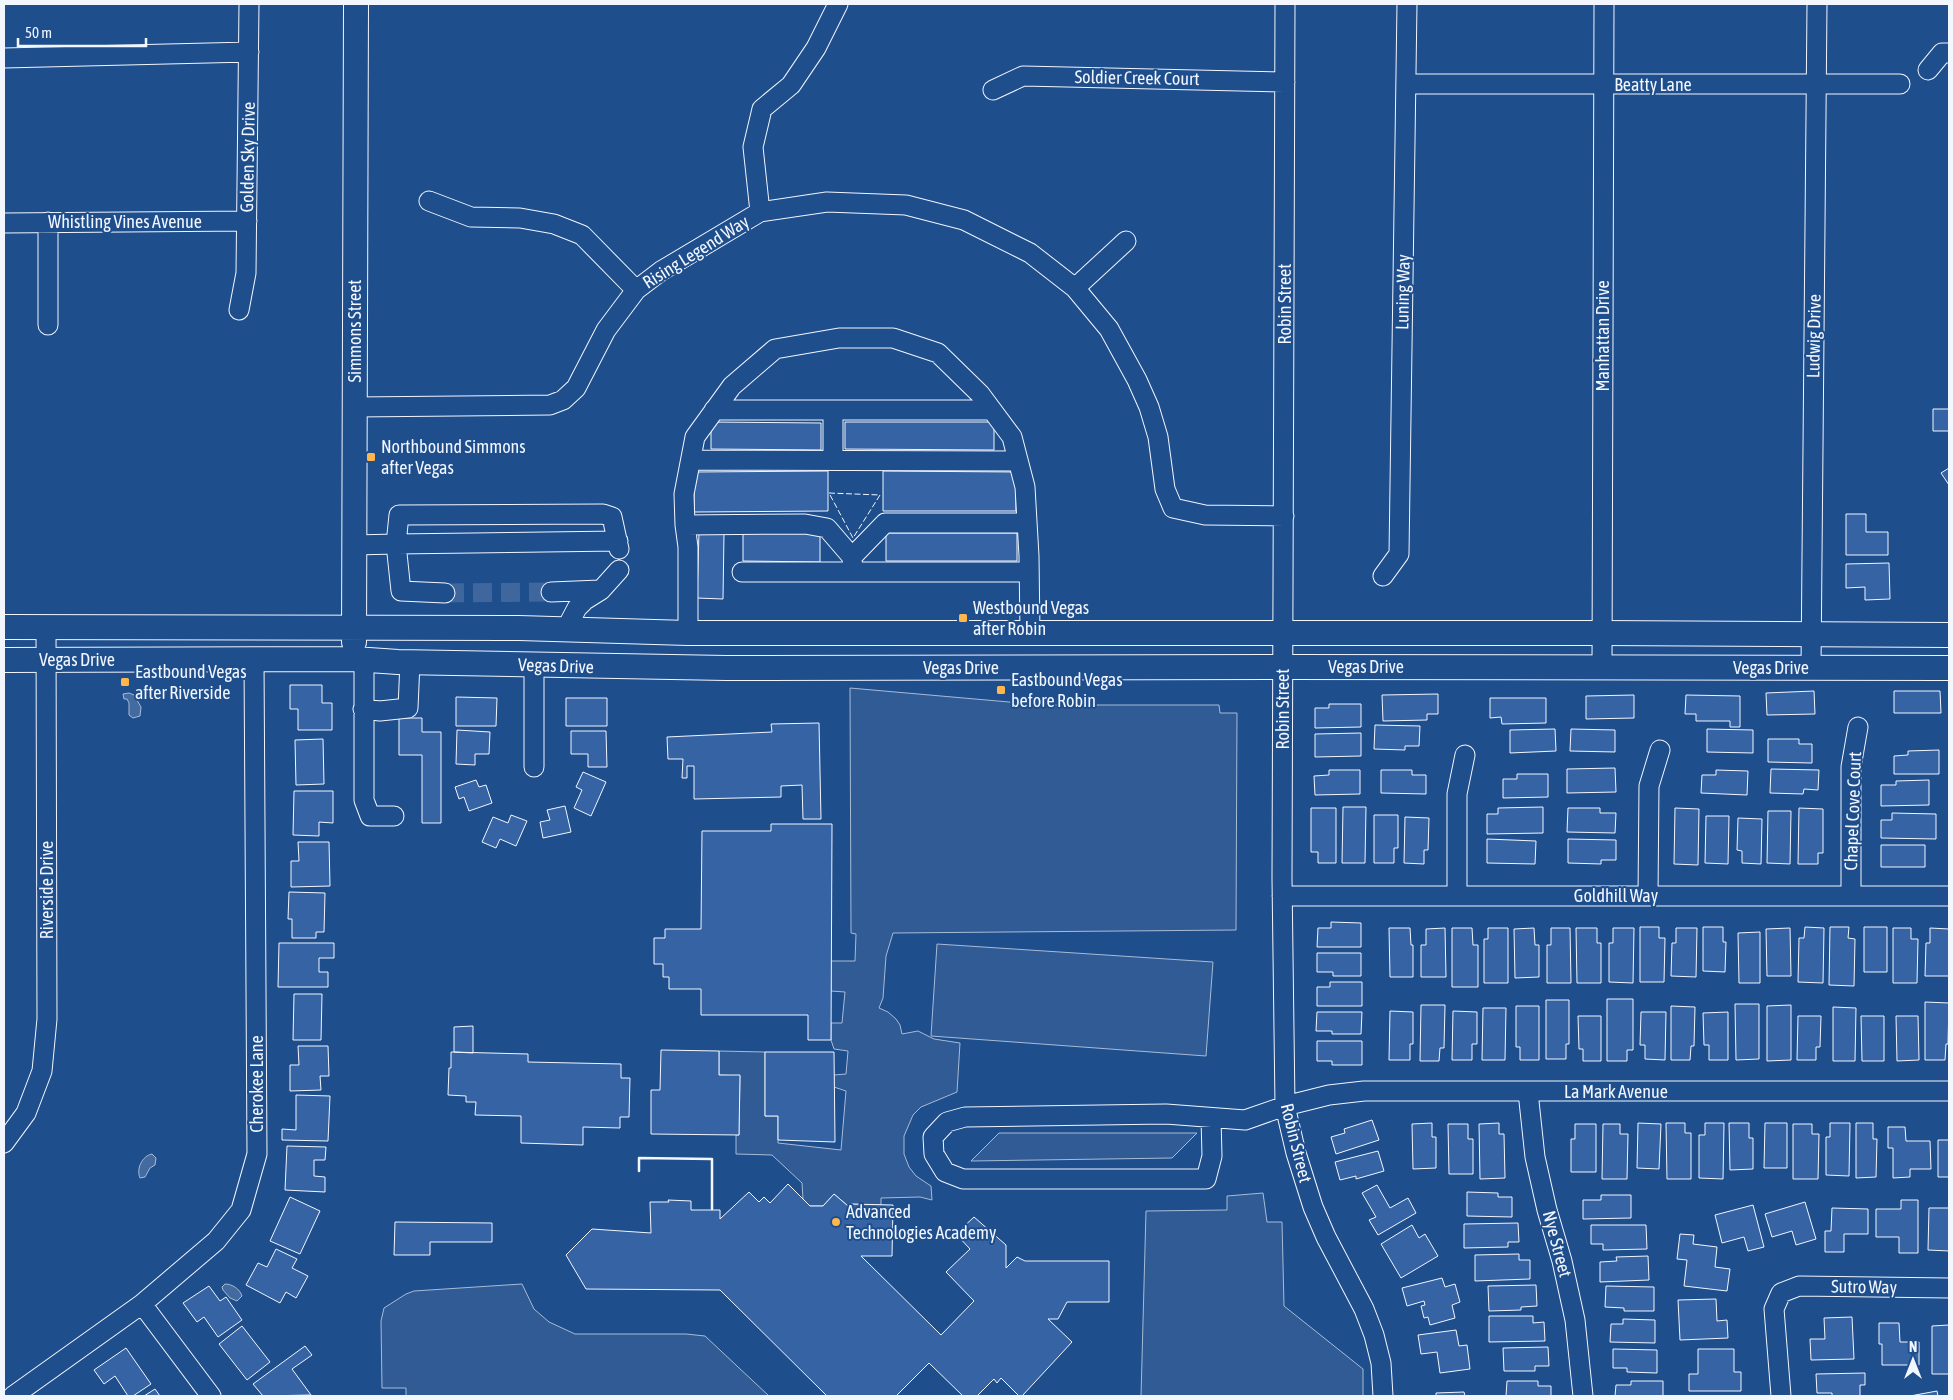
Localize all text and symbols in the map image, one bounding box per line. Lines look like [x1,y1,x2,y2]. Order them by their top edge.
scale bar [18,15,145,47]
text: 50 m [25,24,52,41]
street label: Soldier Creek Court [1074,66,1200,89]
street label: Beatty Lane [1614,74,1692,95]
street label: Golden Sky Drive [236,101,259,213]
street label: Whistling Vines Avenue [48,211,202,232]
street label: Rising Legend Way [639,211,753,293]
street label: Luning Way [1391,254,1414,330]
street label: Robin Street [1274,264,1295,344]
street label: Simmons Street [344,279,365,383]
street label: Manhattan Drive [1592,280,1613,392]
street label: Ludwig Drive [1802,294,1825,378]
place label: Northbound Simmons after Vegas [381,436,526,478]
marker: Northbound Simmons after Vegas [365,451,377,463]
place label: Westbound Vegas after Robin [973,597,1089,639]
marker: Westbound Vegas after Robin [957,612,969,624]
street label: Vegas Drive [39,649,115,670]
street label: Vegas Drive [518,654,594,677]
street label: Vegas Drive [1328,656,1404,677]
street label: Vegas Drive [923,657,999,678]
street label: Vegas Drive [1733,657,1809,678]
place label: Eastbound Vegas after Riverside [135,661,247,703]
place label: Eastbound Vegas before Robin [1011,669,1123,711]
street label: Robin Street [1272,669,1293,749]
marker: Eastbound Vegas after Riverside [119,676,131,688]
marker: Eastbound Vegas before Robin [995,684,1007,696]
street label: Chapel Cove Court [1840,751,1865,871]
street label: Riverside Drive [36,841,57,939]
street label: Goldhill Way [1574,885,1658,906]
street label: Cherokee Lane [246,1035,267,1133]
street label: La Mark Avenue [1564,1081,1668,1102]
street label: Robin Street [1277,1101,1316,1185]
place label: Advanced Technologies Academy [846,1201,996,1243]
street label: Nye Street [1539,1208,1576,1279]
marker: Advanced Technologies Academy [830,1216,842,1228]
street label: Sutro Way [1831,1275,1897,1298]
north arrow [1888,1335,1938,1385]
text: N [1909,1339,1917,1355]

